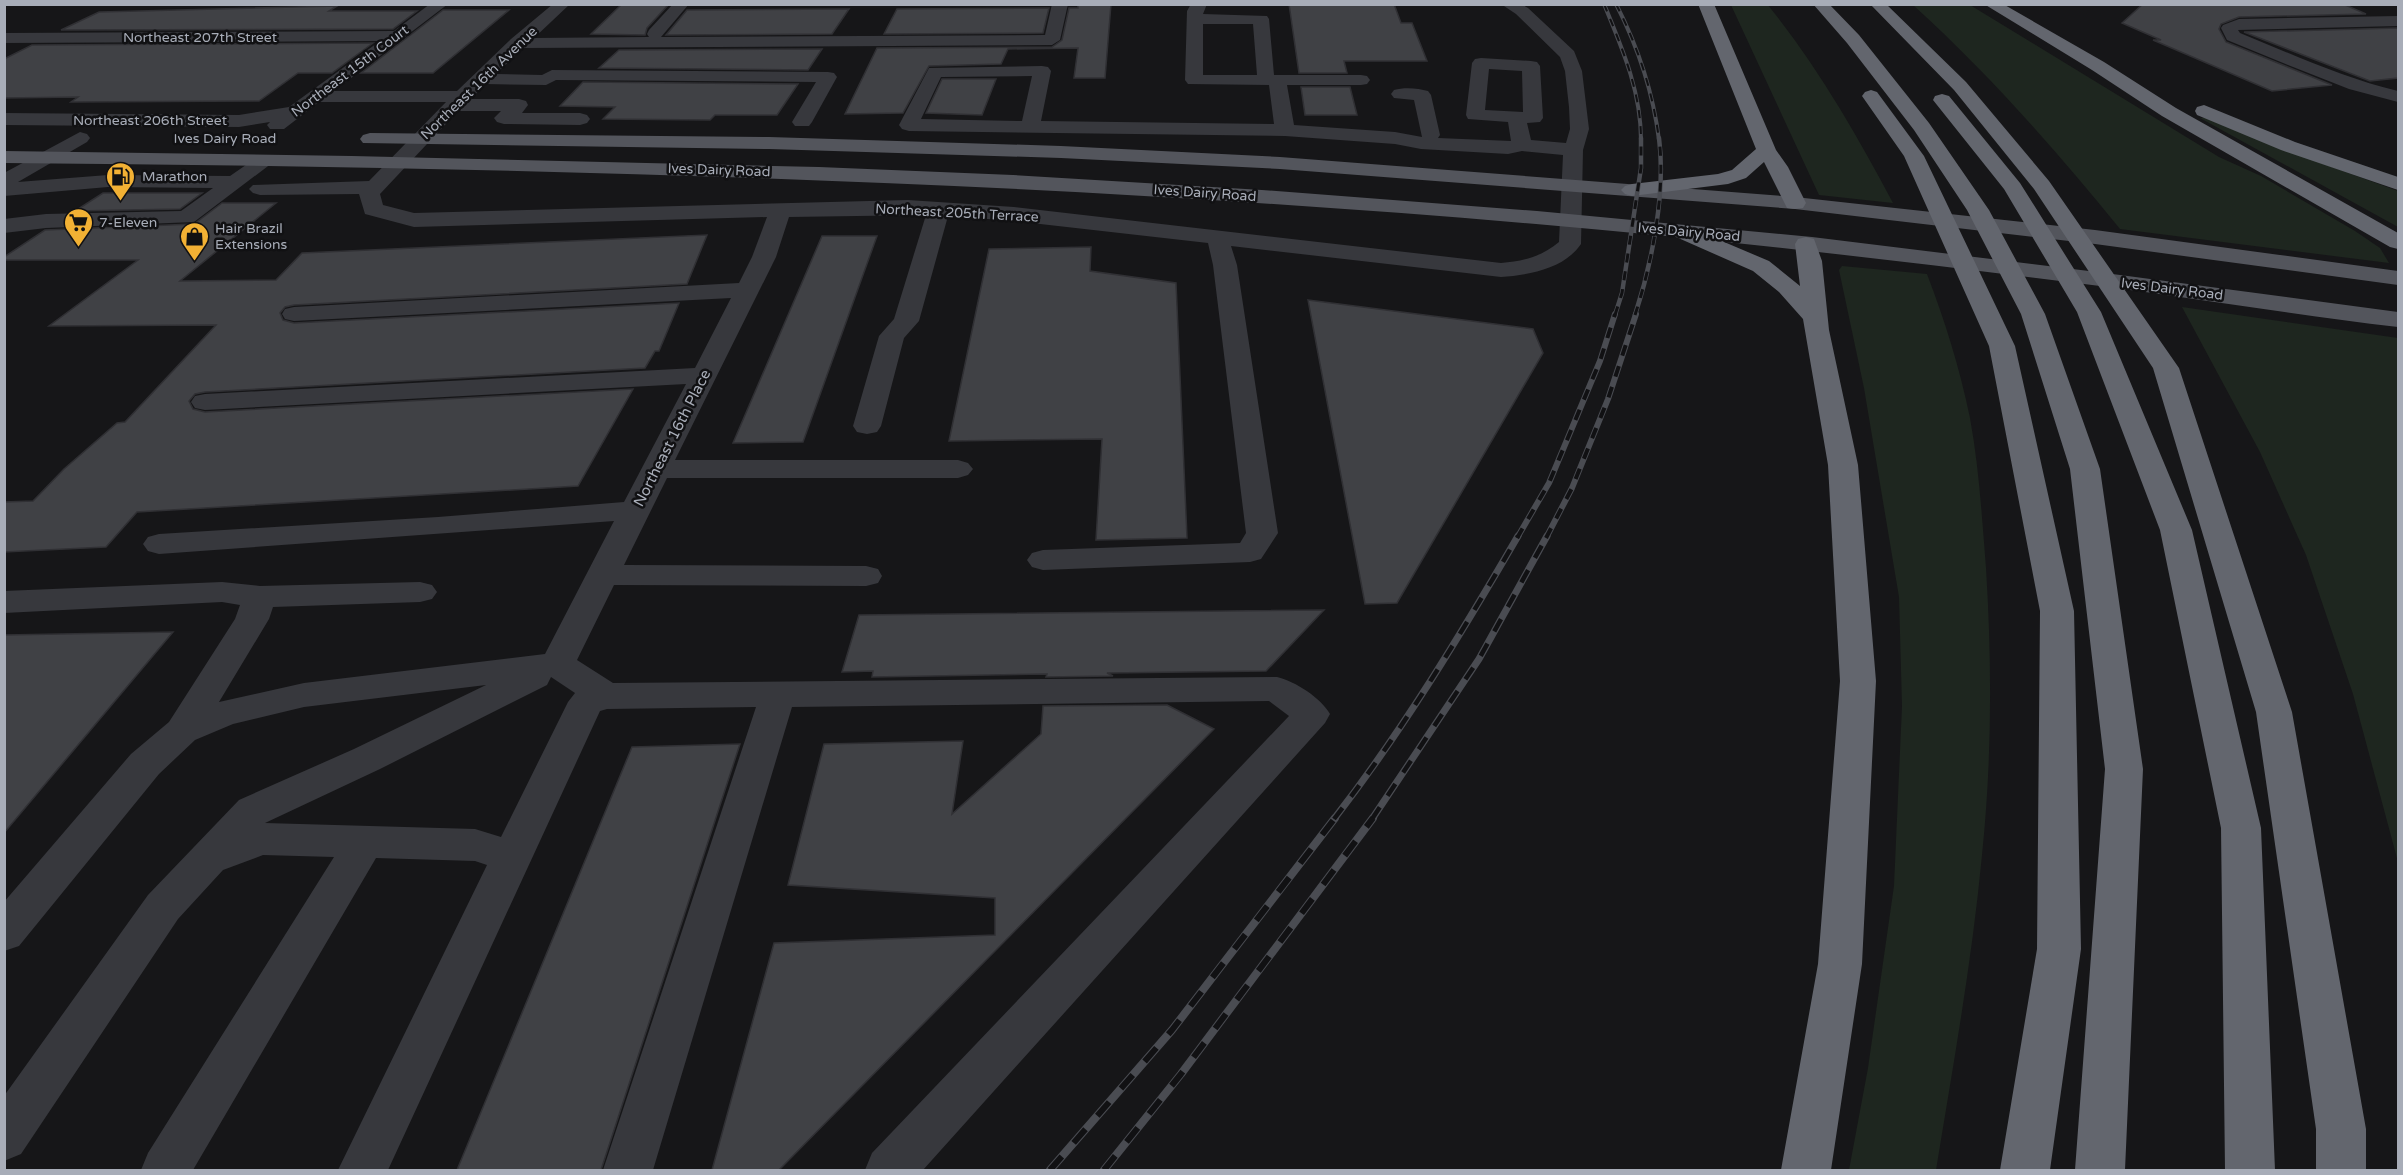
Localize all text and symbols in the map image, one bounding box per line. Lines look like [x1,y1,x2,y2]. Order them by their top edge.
street label: Northeast 15th Court [288,21,413,121]
street label: Northeast 16th Avenue [417,23,541,143]
street label: Northeast 207th Street [123,29,278,46]
street label: Northeast 206th Street [73,112,228,129]
street label: Ives Dairy Road [174,130,276,147]
fuel station icon: Marathon [105,160,137,202]
street label: Ives Dairy Road [667,160,771,180]
place label: Marathon [142,168,207,185]
street label: Ives Dairy Road [1153,181,1257,205]
street label: Northeast 205th Terrace [875,200,1039,226]
supermarket icon: 7-Eleven [62,206,94,248]
place label: 7-Eleven [99,214,157,231]
street label: Ives Dairy Road [1637,219,1741,245]
shop icon: Hair Brazil Extensions [178,220,210,262]
place label: Hair Brazil Extensions [215,220,287,253]
street label: Ives Dairy Road [2120,274,2224,304]
street label: Northeast 16th Place [630,366,714,510]

